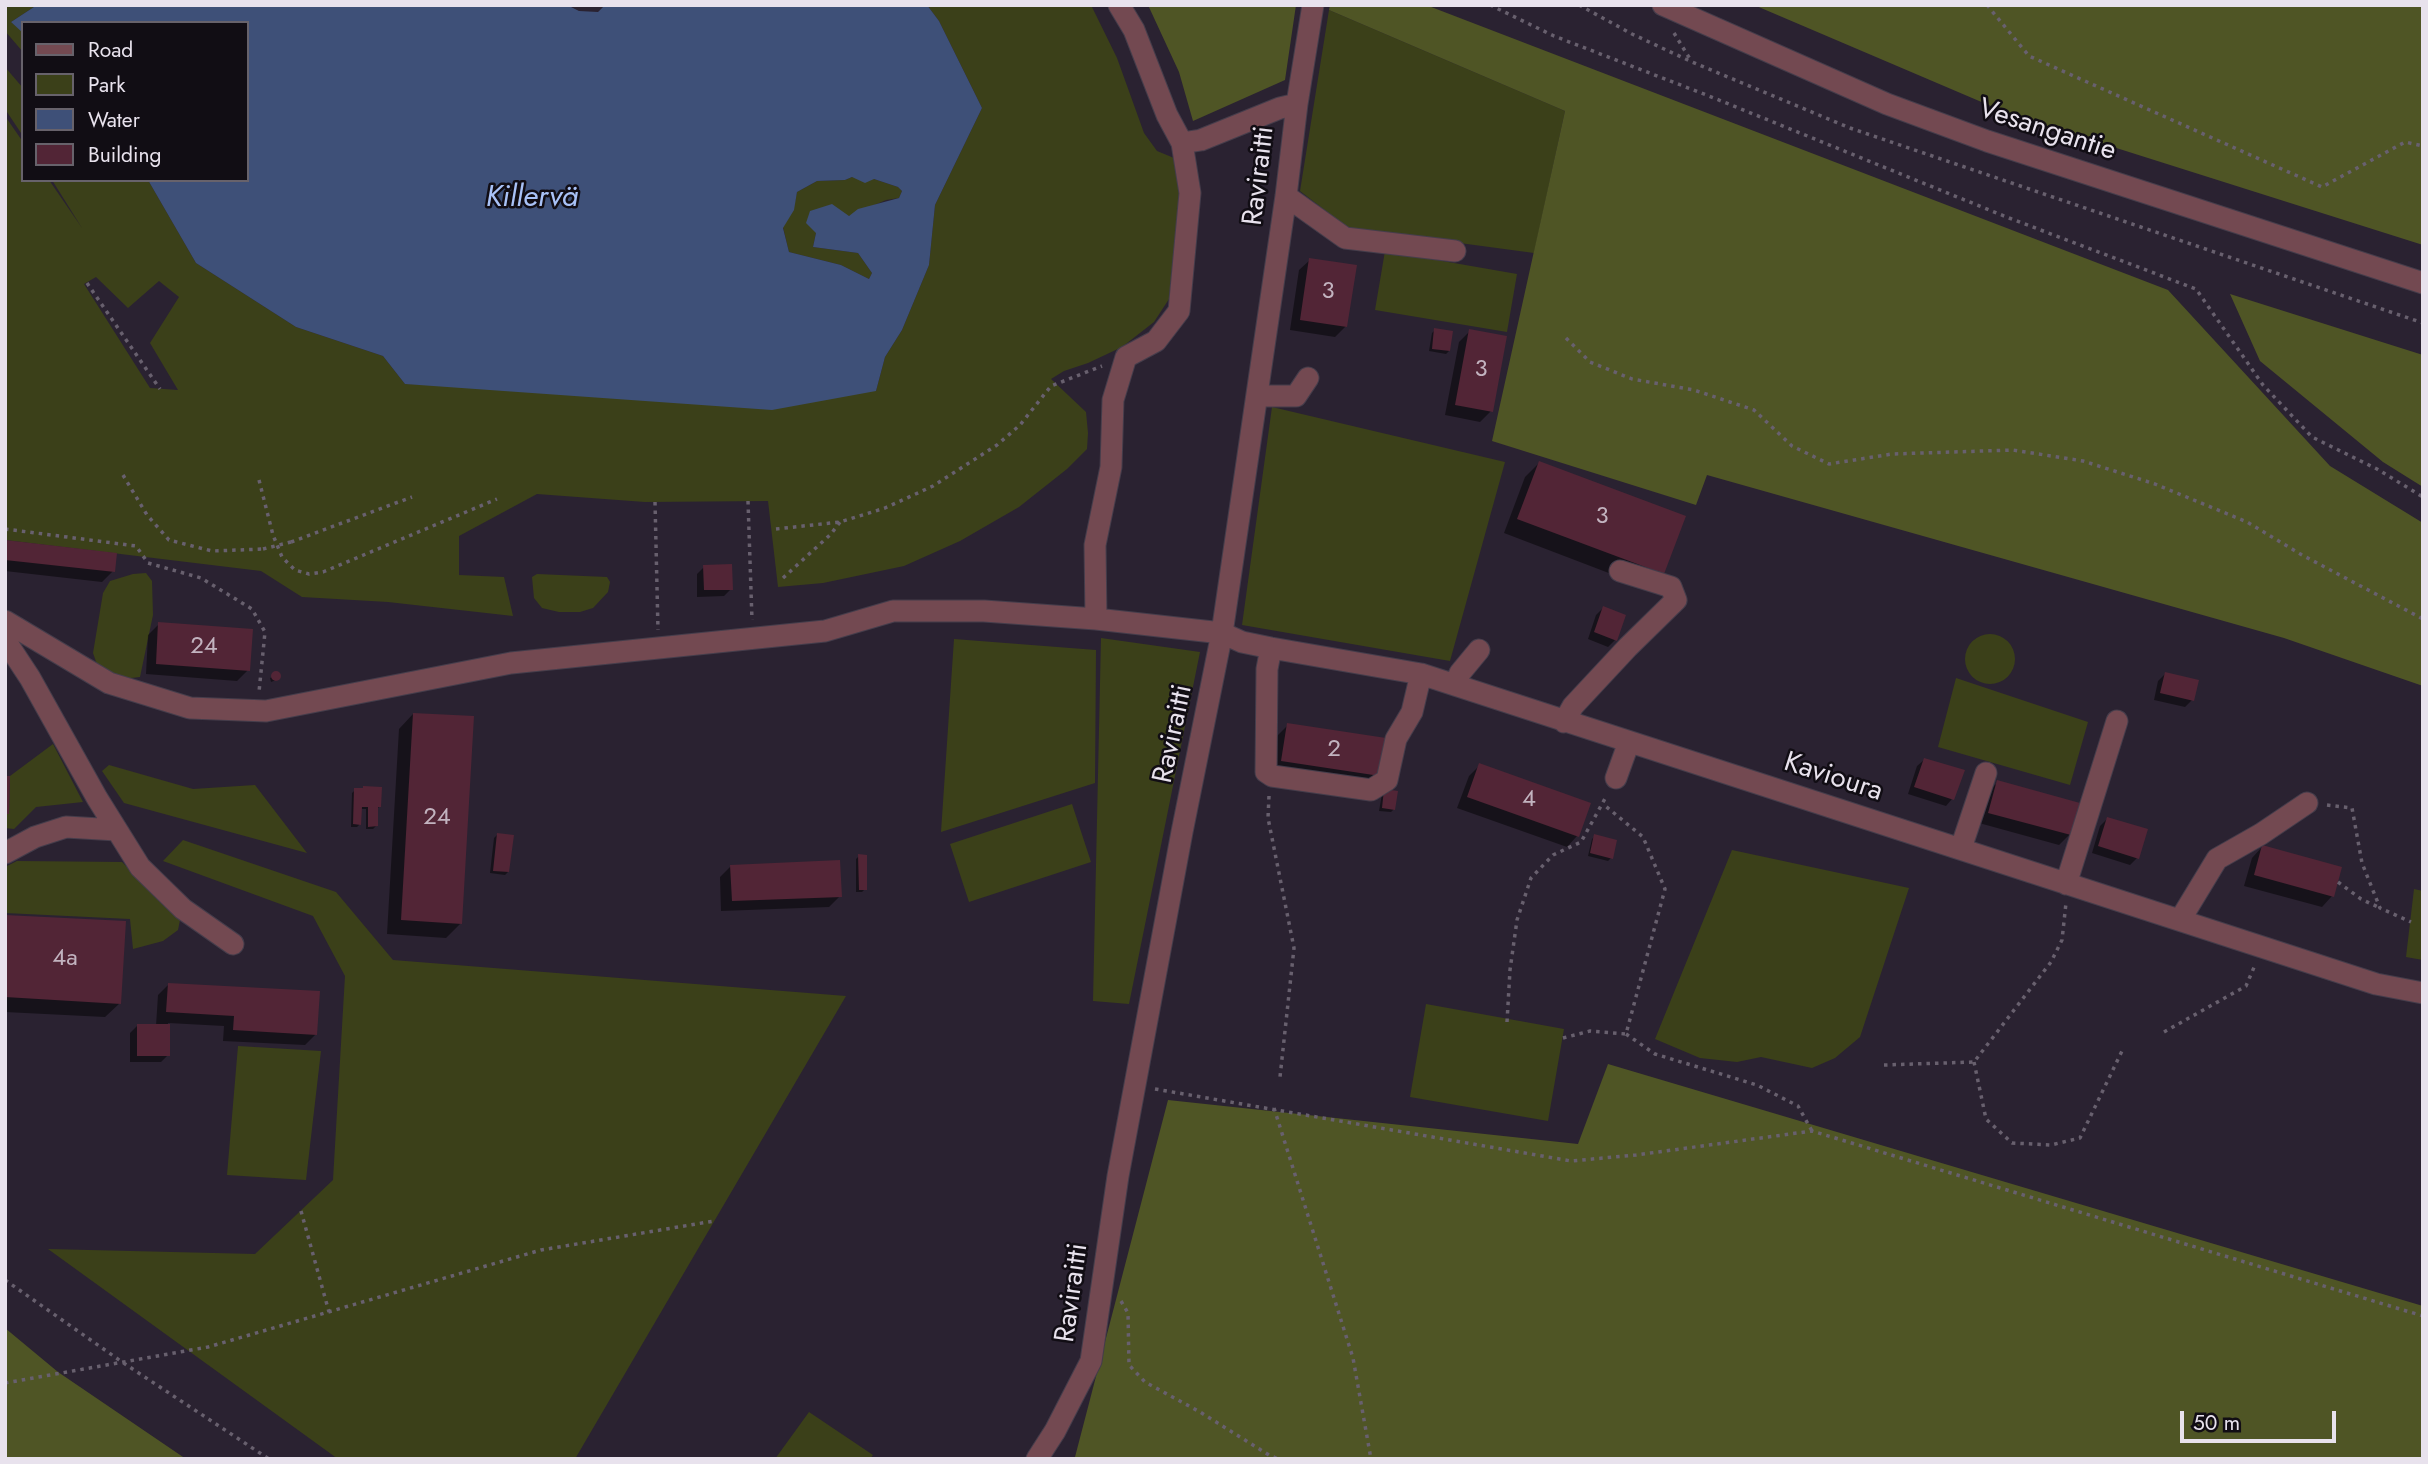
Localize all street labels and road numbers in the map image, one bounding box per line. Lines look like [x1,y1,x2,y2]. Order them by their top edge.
street label: Vesangantie [1974,93,2120,169]
street label: Raviraitti [1237,124,1283,228]
street label: Raviraitti [1147,682,1201,786]
street label: Kavioura [1779,746,1887,810]
street label: Raviraitti [1049,1241,1097,1345]

